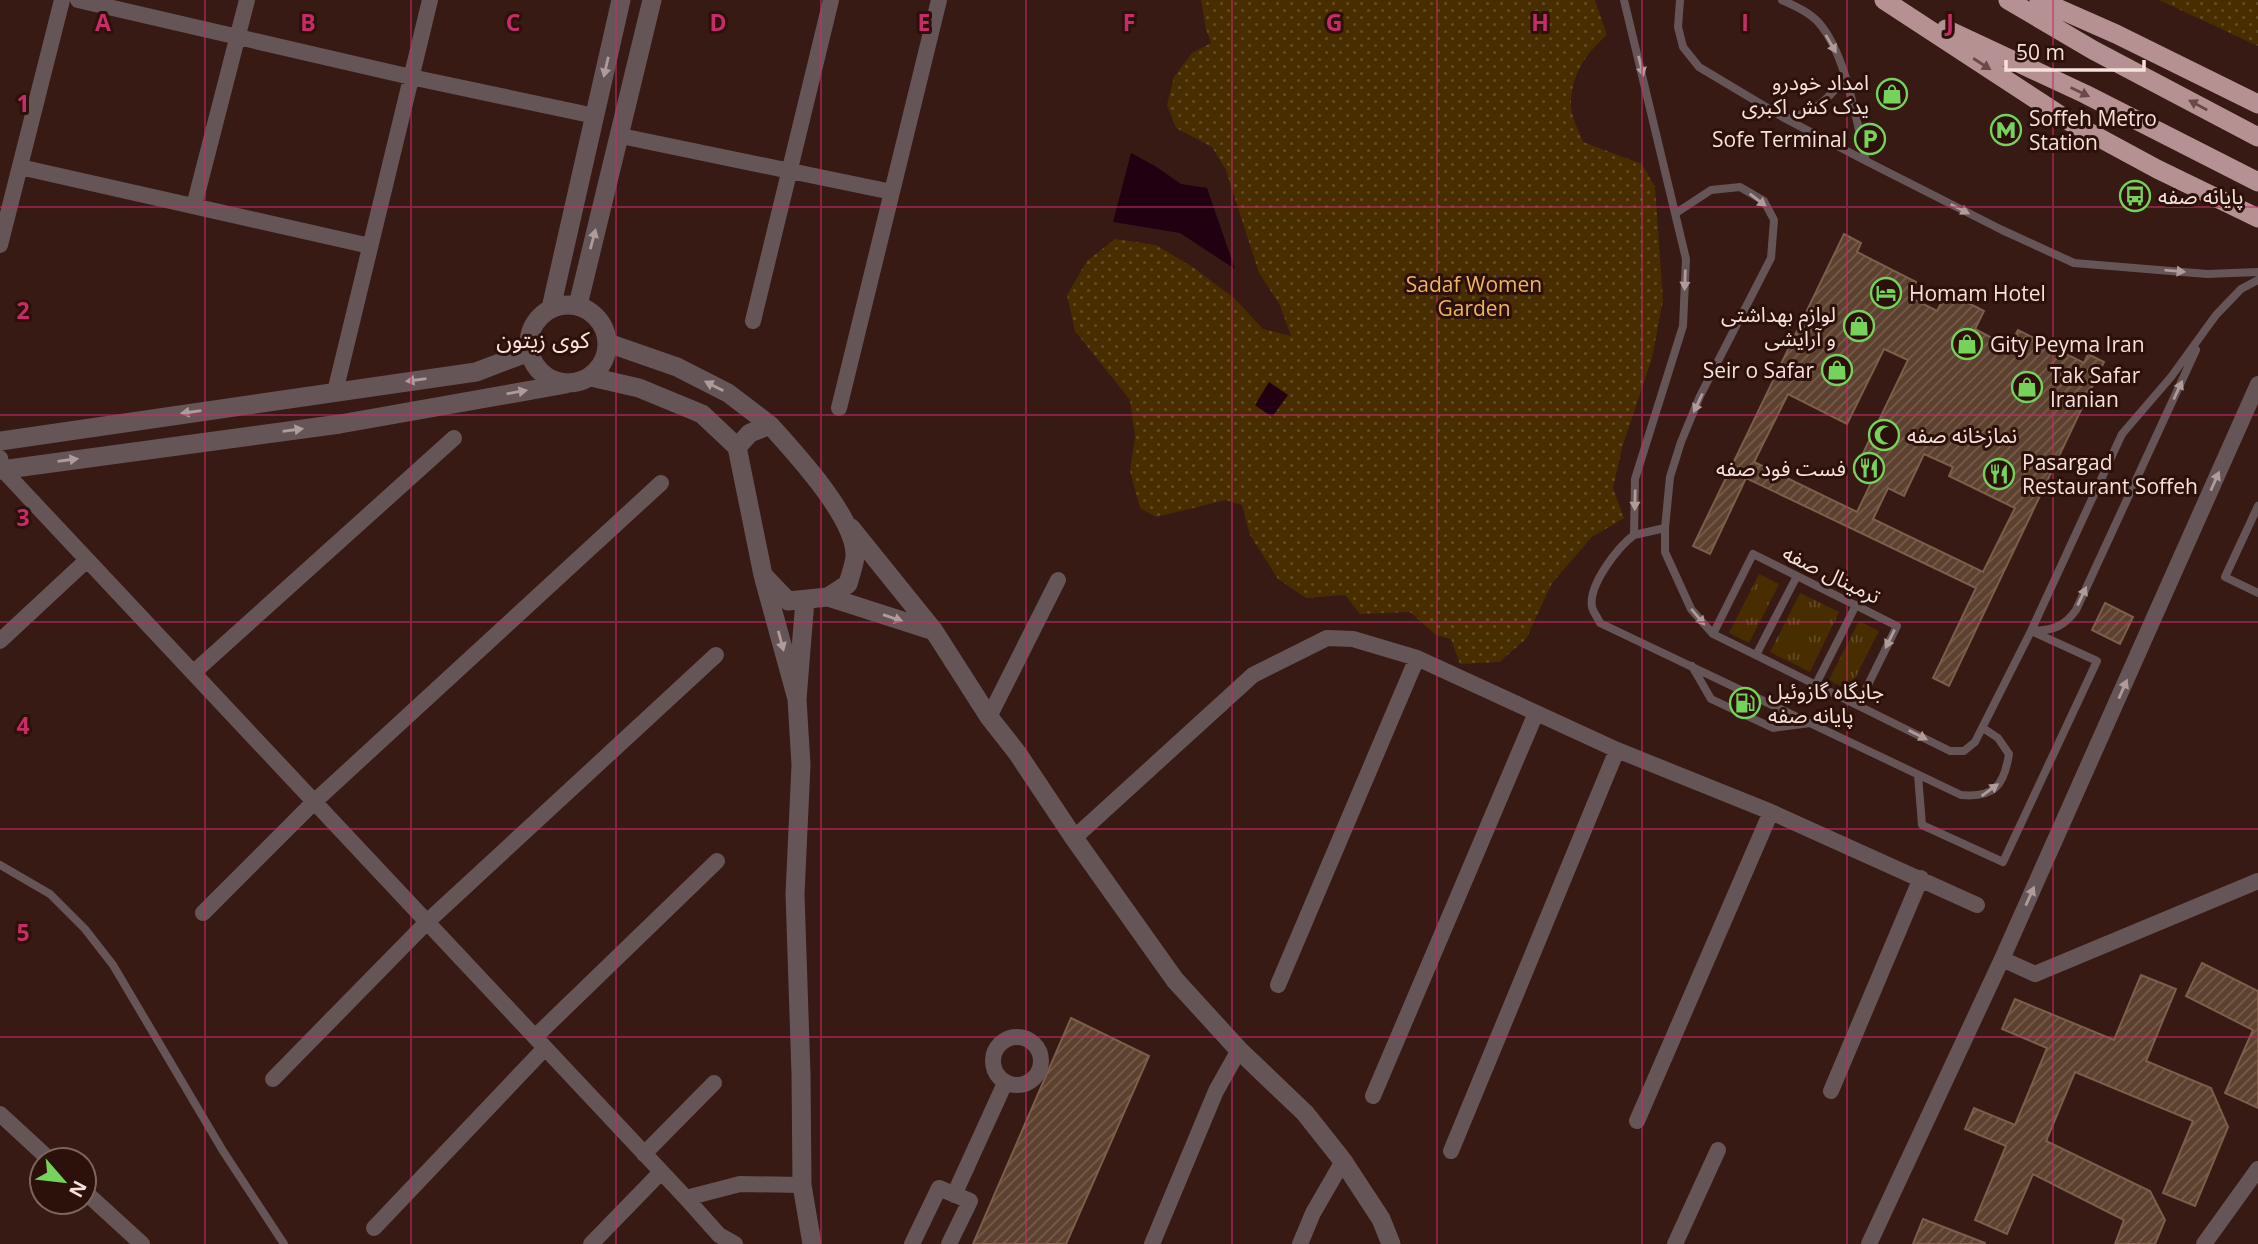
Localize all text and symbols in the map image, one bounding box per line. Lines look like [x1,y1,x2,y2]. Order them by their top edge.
text: A [95,6,111,38]
text: B [300,6,316,38]
text: C [506,6,520,38]
text: D [709,6,727,38]
text: E [918,6,930,38]
text: F [1123,6,1135,38]
text: G [1326,6,1342,38]
text: H [1531,6,1549,38]
text: I [1741,6,1749,38]
text: J [1944,6,1954,38]
scale bar [2006,28,2144,72]
one-way arrow [1825,34,1837,54]
text: 50 m [2016,38,2065,66]
one-way arrow [1635,55,1646,77]
one-way arrow [600,56,611,78]
one-way arrow [1973,58,1992,71]
place label: امداد خودرو یدک کش اکبری [1742,68,1869,120]
shop icon: امداد خودرو یدک کش اکبری [1875,77,1909,111]
one-way arrow [2070,86,2090,97]
text: 1 [16,87,30,119]
one-way arrow [2188,100,2208,111]
place label: Soffeh Metro Station [2029,104,2157,156]
metro station icon: Soffeh Metro Station [1989,113,2023,147]
parking icon: Sofe Terminal [1853,122,1887,156]
place label: Sofe Terminal [1712,125,1847,153]
bus stop icon: پایانه صفه [2118,179,2152,213]
place label: پایانه صفه [2158,182,2244,210]
one-way arrow [1749,192,1767,207]
one-way arrow [1950,203,1970,214]
one-way arrow [589,228,599,249]
one-way arrow [2164,266,2186,277]
park label: Sadaf Women Garden [1406,270,1542,322]
one-way arrow [1679,270,1690,292]
hotel icon: Homam Hotel [1869,276,1903,310]
place label: Homam Hotel [1909,279,2046,307]
text: 2 [16,294,30,326]
place label: لوازم بهداشتی و آرایشی [1721,300,1836,352]
shop icon: لوازم بهداشتی و آرایشی [1842,309,1876,343]
district label: کوی زیتون [496,323,590,355]
shop icon: Gity Peyma Iran [1950,327,1984,361]
place label: Gity Peyma Iran [1990,330,2145,358]
shop icon: Seir o Safar [1820,353,1854,387]
place label: Seir o Safar [1703,356,1814,384]
place label: Tak Safar Iranian [2050,361,2141,413]
shop icon: Tak Safar Iranian [2010,370,2044,404]
one-way arrow [405,375,427,386]
one-way arrow [704,380,724,391]
one-way arrow [2172,380,2184,400]
one-way arrow [506,387,528,398]
one-way arrow [1692,393,1704,413]
one-way arrow [180,407,202,418]
mosque icon: نمازخانه صفه [1867,418,1901,452]
place label: نمازخانه صفه [1907,421,2017,449]
one-way arrow [282,424,304,435]
place label: Pasargad Restaurant Soffeh [2022,448,2198,500]
restaurant icon: فست فود صفه [1852,451,1886,485]
place label: فست فود صفه [1716,454,1846,482]
one-way arrow [57,455,79,466]
restaurant icon: Pasargad Restaurant Soffeh [1982,457,2016,491]
one-way arrow [2210,470,2221,491]
one-way arrow [1629,490,1641,512]
text: 3 [16,501,30,533]
street label: ترمینال صفه [1778,538,1886,610]
one-way arrow [2076,586,2088,606]
one-way arrow [1690,608,1705,625]
one-way arrow [883,613,904,623]
one-way arrow [1885,629,1896,649]
one-way arrow [776,630,787,652]
place label: جایگاه گازوئیل پایانه صفه [1768,677,1884,729]
one-way arrow [2118,678,2129,699]
fuel station icon: جایگاه گازوئیل پایانه صفه [1728,686,1762,720]
text: 4 [16,709,30,741]
one-way arrow [1909,728,1929,740]
one-way arrow [1981,783,2000,797]
one-way arrow [2025,886,2036,907]
text: 5 [16,916,30,948]
north arrow [28,1146,98,1216]
text: N [63,1176,93,1202]

